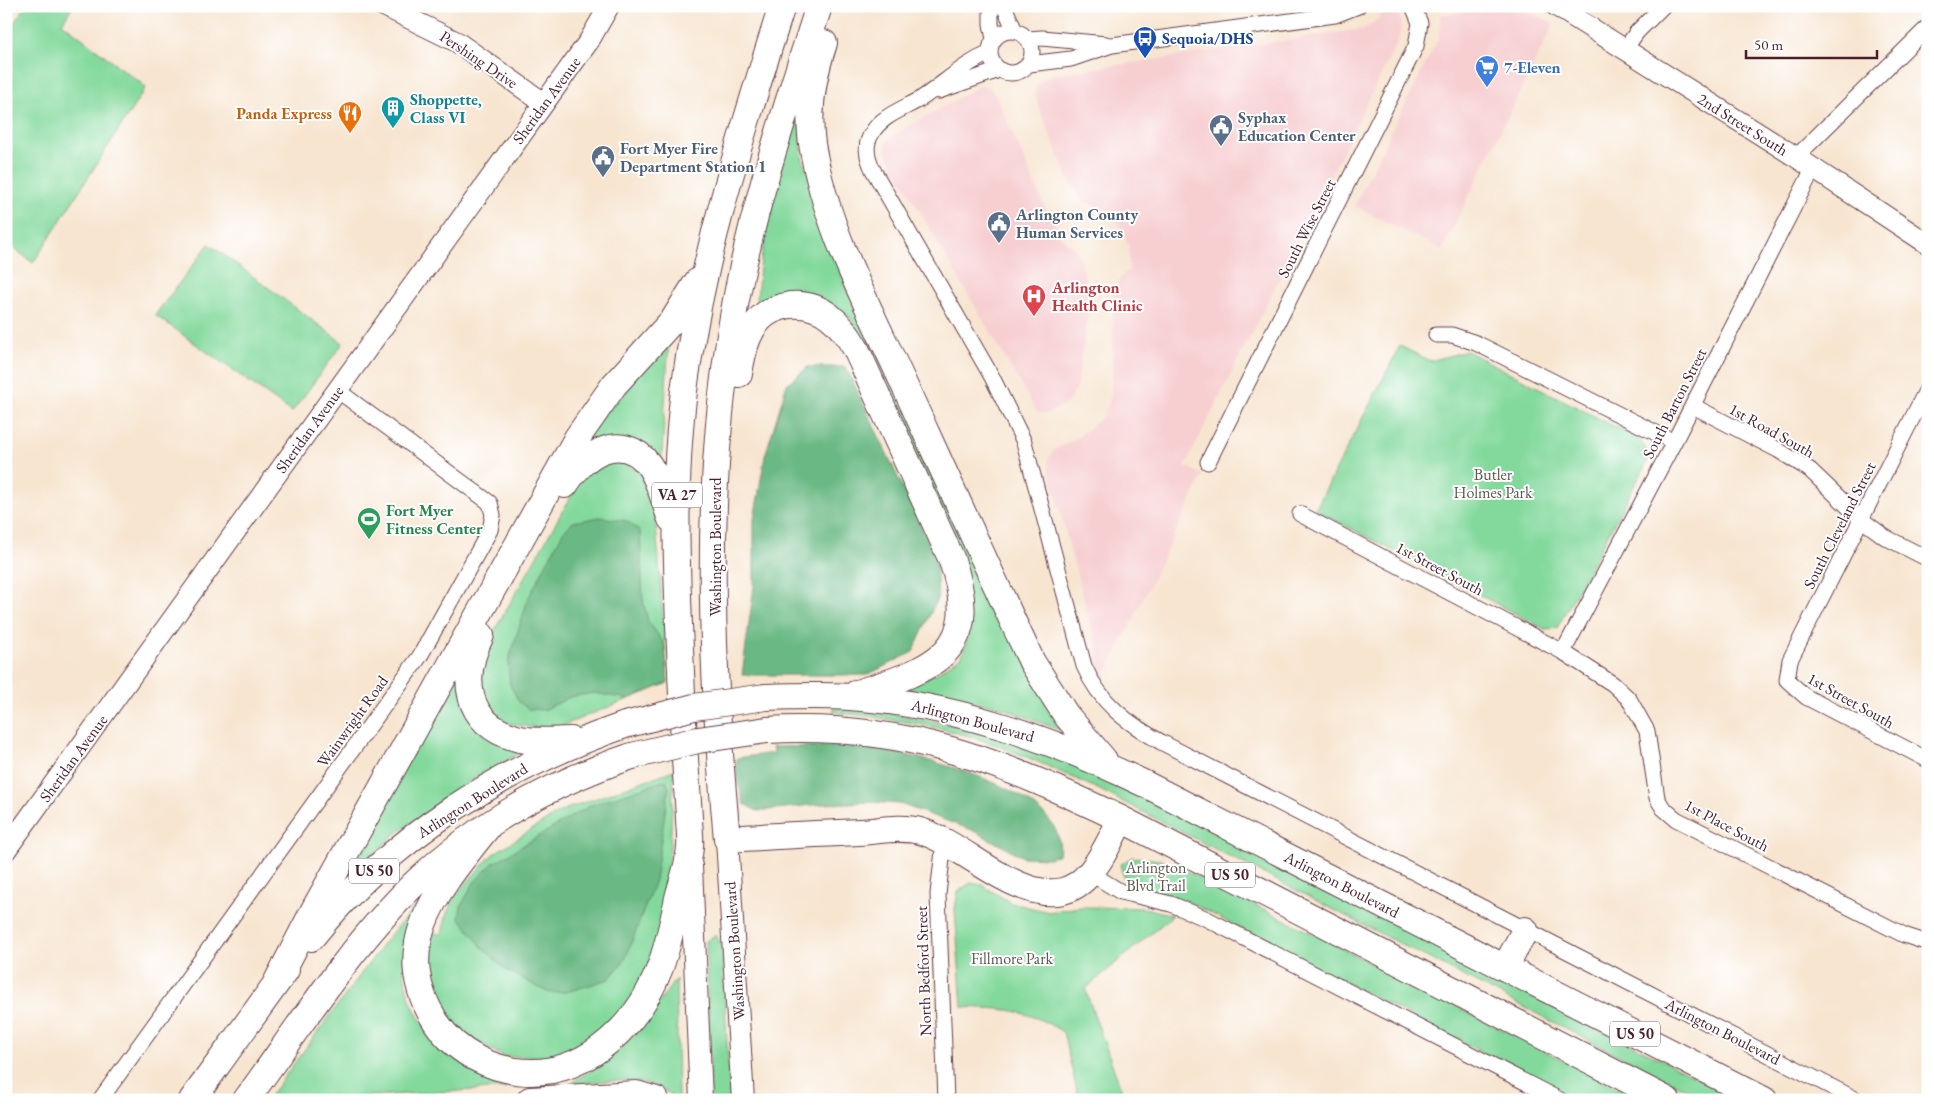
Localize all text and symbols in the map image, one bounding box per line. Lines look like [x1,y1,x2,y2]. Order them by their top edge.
bus stop icon: Sequoia/DHS [1132,25,1158,59]
street label: Pershing Drive [436,26,522,93]
place label: Sequoia/DHS [1162,28,1253,49]
scale bar [1746,28,1878,60]
text: 50 m [1754,35,1783,54]
street label: Sheridan Avenue [508,52,585,148]
supermarket icon: 7-Eleven [1474,54,1500,88]
place label: 7-Eleven [1504,57,1561,78]
street label: 2nd Street South [1694,88,1792,161]
place label: Shoppette, Class VI [410,89,482,128]
building icon: Shoppette, Class VI [380,95,406,129]
restaurant icon: Panda Express [337,100,363,134]
place label: Panda Express [236,103,332,124]
place label: Syphax Education Center [1238,107,1356,146]
public building icon: Syphax Education Center [1208,113,1234,147]
place label: Fort Myer Fire Department Station 1 [620,138,766,177]
public building icon: Fort Myer Fire Department Station 1 [590,144,616,178]
street label: South Wise Street [1273,175,1340,281]
place label: Arlington County Human Services [1015,204,1138,243]
public building icon: Arlington County Human Services [986,210,1012,244]
place label: Arlington Health Clinic [1051,277,1143,316]
hospital icon: Arlington Health Clinic [1021,283,1047,317]
street label: South Barton Street [1638,344,1711,462]
street label: Sheridan Avenue [271,381,348,477]
street label: 1st Road South [1725,398,1818,463]
street label: South Cleveland Street [1798,458,1881,592]
park label: Butler Holmes Park [1454,464,1533,503]
street label: Washington Boulevard [705,477,726,617]
road number: VA 27 [652,482,702,508]
place label: Fort Myer Fitness Center [386,500,483,539]
sports icon: Fort Myer Fitness Center [356,506,382,540]
street label: 1st Street South [1392,537,1487,600]
street label: 1st Street South [1803,668,1898,733]
street label: Wainwright Road [312,670,393,771]
street label: Arlington Boulevard [908,694,1038,747]
street label: Sheridan Avenue [35,710,112,806]
street label: Arlington Boulevard [412,757,532,843]
street label: 1st Place South [1681,794,1773,857]
street label: Arlington Boulevard [1280,846,1404,923]
park label: Arlington Blvd Trail [1125,857,1187,896]
road number: US 50 [349,858,399,884]
road number: US 50 [1205,862,1255,888]
street label: Washington Boulevard [719,880,750,1021]
street label: North Bedford Street [911,905,936,1036]
park label: Fillmore Park [971,948,1054,969]
street label: Arlington Boulevard [1661,993,1785,1070]
road number: US 50 [1610,1022,1660,1046]

